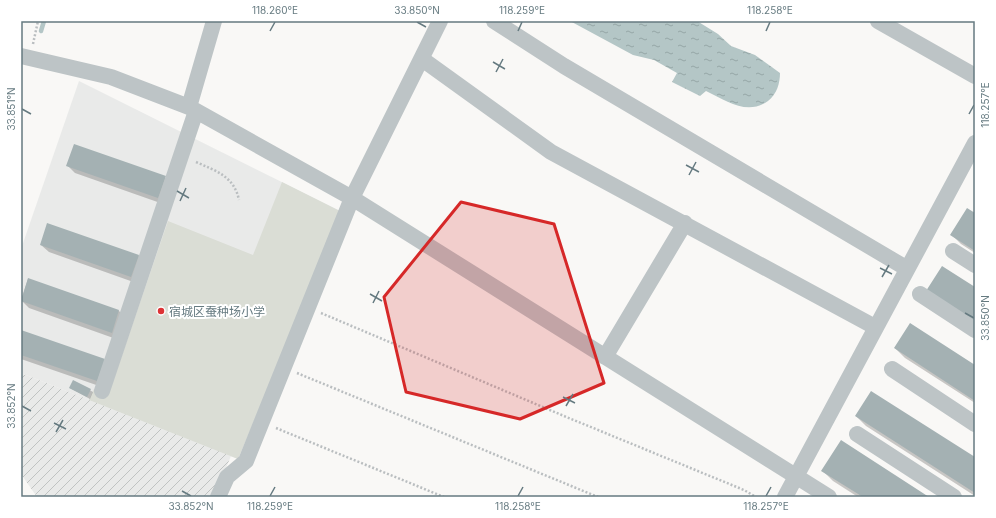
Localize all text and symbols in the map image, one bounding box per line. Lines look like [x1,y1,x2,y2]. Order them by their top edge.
text: 118.260°E [252,4,298,16]
text: 33.850°N [394,4,440,16]
text: 118.259°E [499,4,545,16]
text: 118.258°E [747,4,793,16]
text: 118.257°E [979,82,991,128]
text: 33.851°N [5,87,17,131]
text: 33.850°N [979,295,991,341]
place label: 宿城区蚕种场小学 [169,304,265,319]
marker: 宿城区蚕种场小学 [156,306,166,316]
text: 33.852°N [5,383,17,429]
text: 33.852°N [168,500,214,512]
text: 118.259°E [247,500,293,512]
text: 118.258°E [495,500,541,512]
text: 118.257°E [743,500,789,512]

